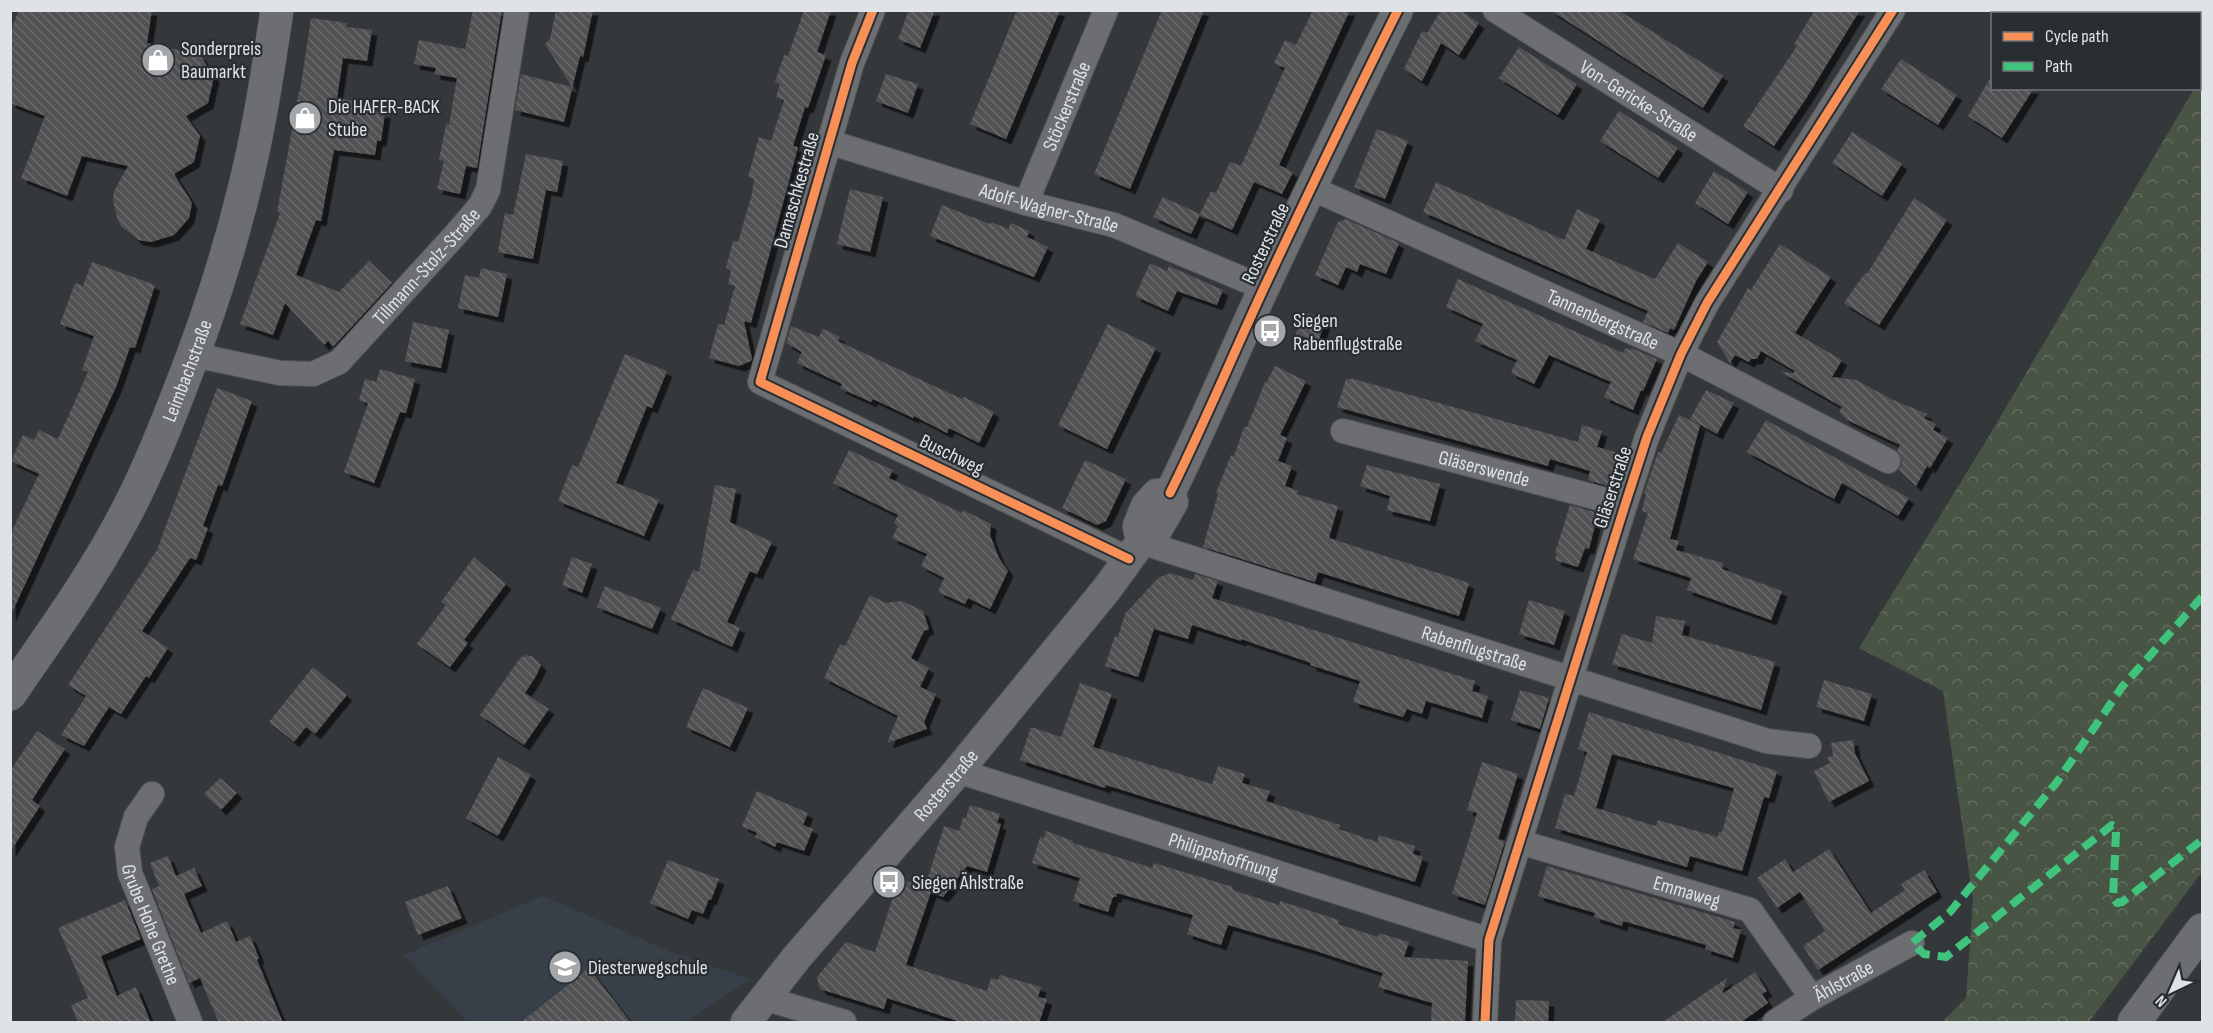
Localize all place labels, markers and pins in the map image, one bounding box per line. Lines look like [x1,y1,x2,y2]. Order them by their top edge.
place label: Sonderpreis Baumarkt [181,37,261,84]
shop icon: Sonderpreis Baumarkt [140,42,176,78]
place label: Die HAFER-BACK Stube [328,95,440,142]
shop icon: Die HAFER-BACK Stube [287,100,323,136]
place label: Siegen Rabenflugstraße [1293,309,1403,356]
bus stop icon: Siegen Rabenflugstraße [1252,313,1288,349]
bus stop icon: Siegen Ählstraße [871,864,907,900]
place label: Siegen Ählstraße [912,871,1024,895]
school or university icon: Diesterwegschule [547,949,583,985]
place label: Diesterwegschule [588,956,708,980]

